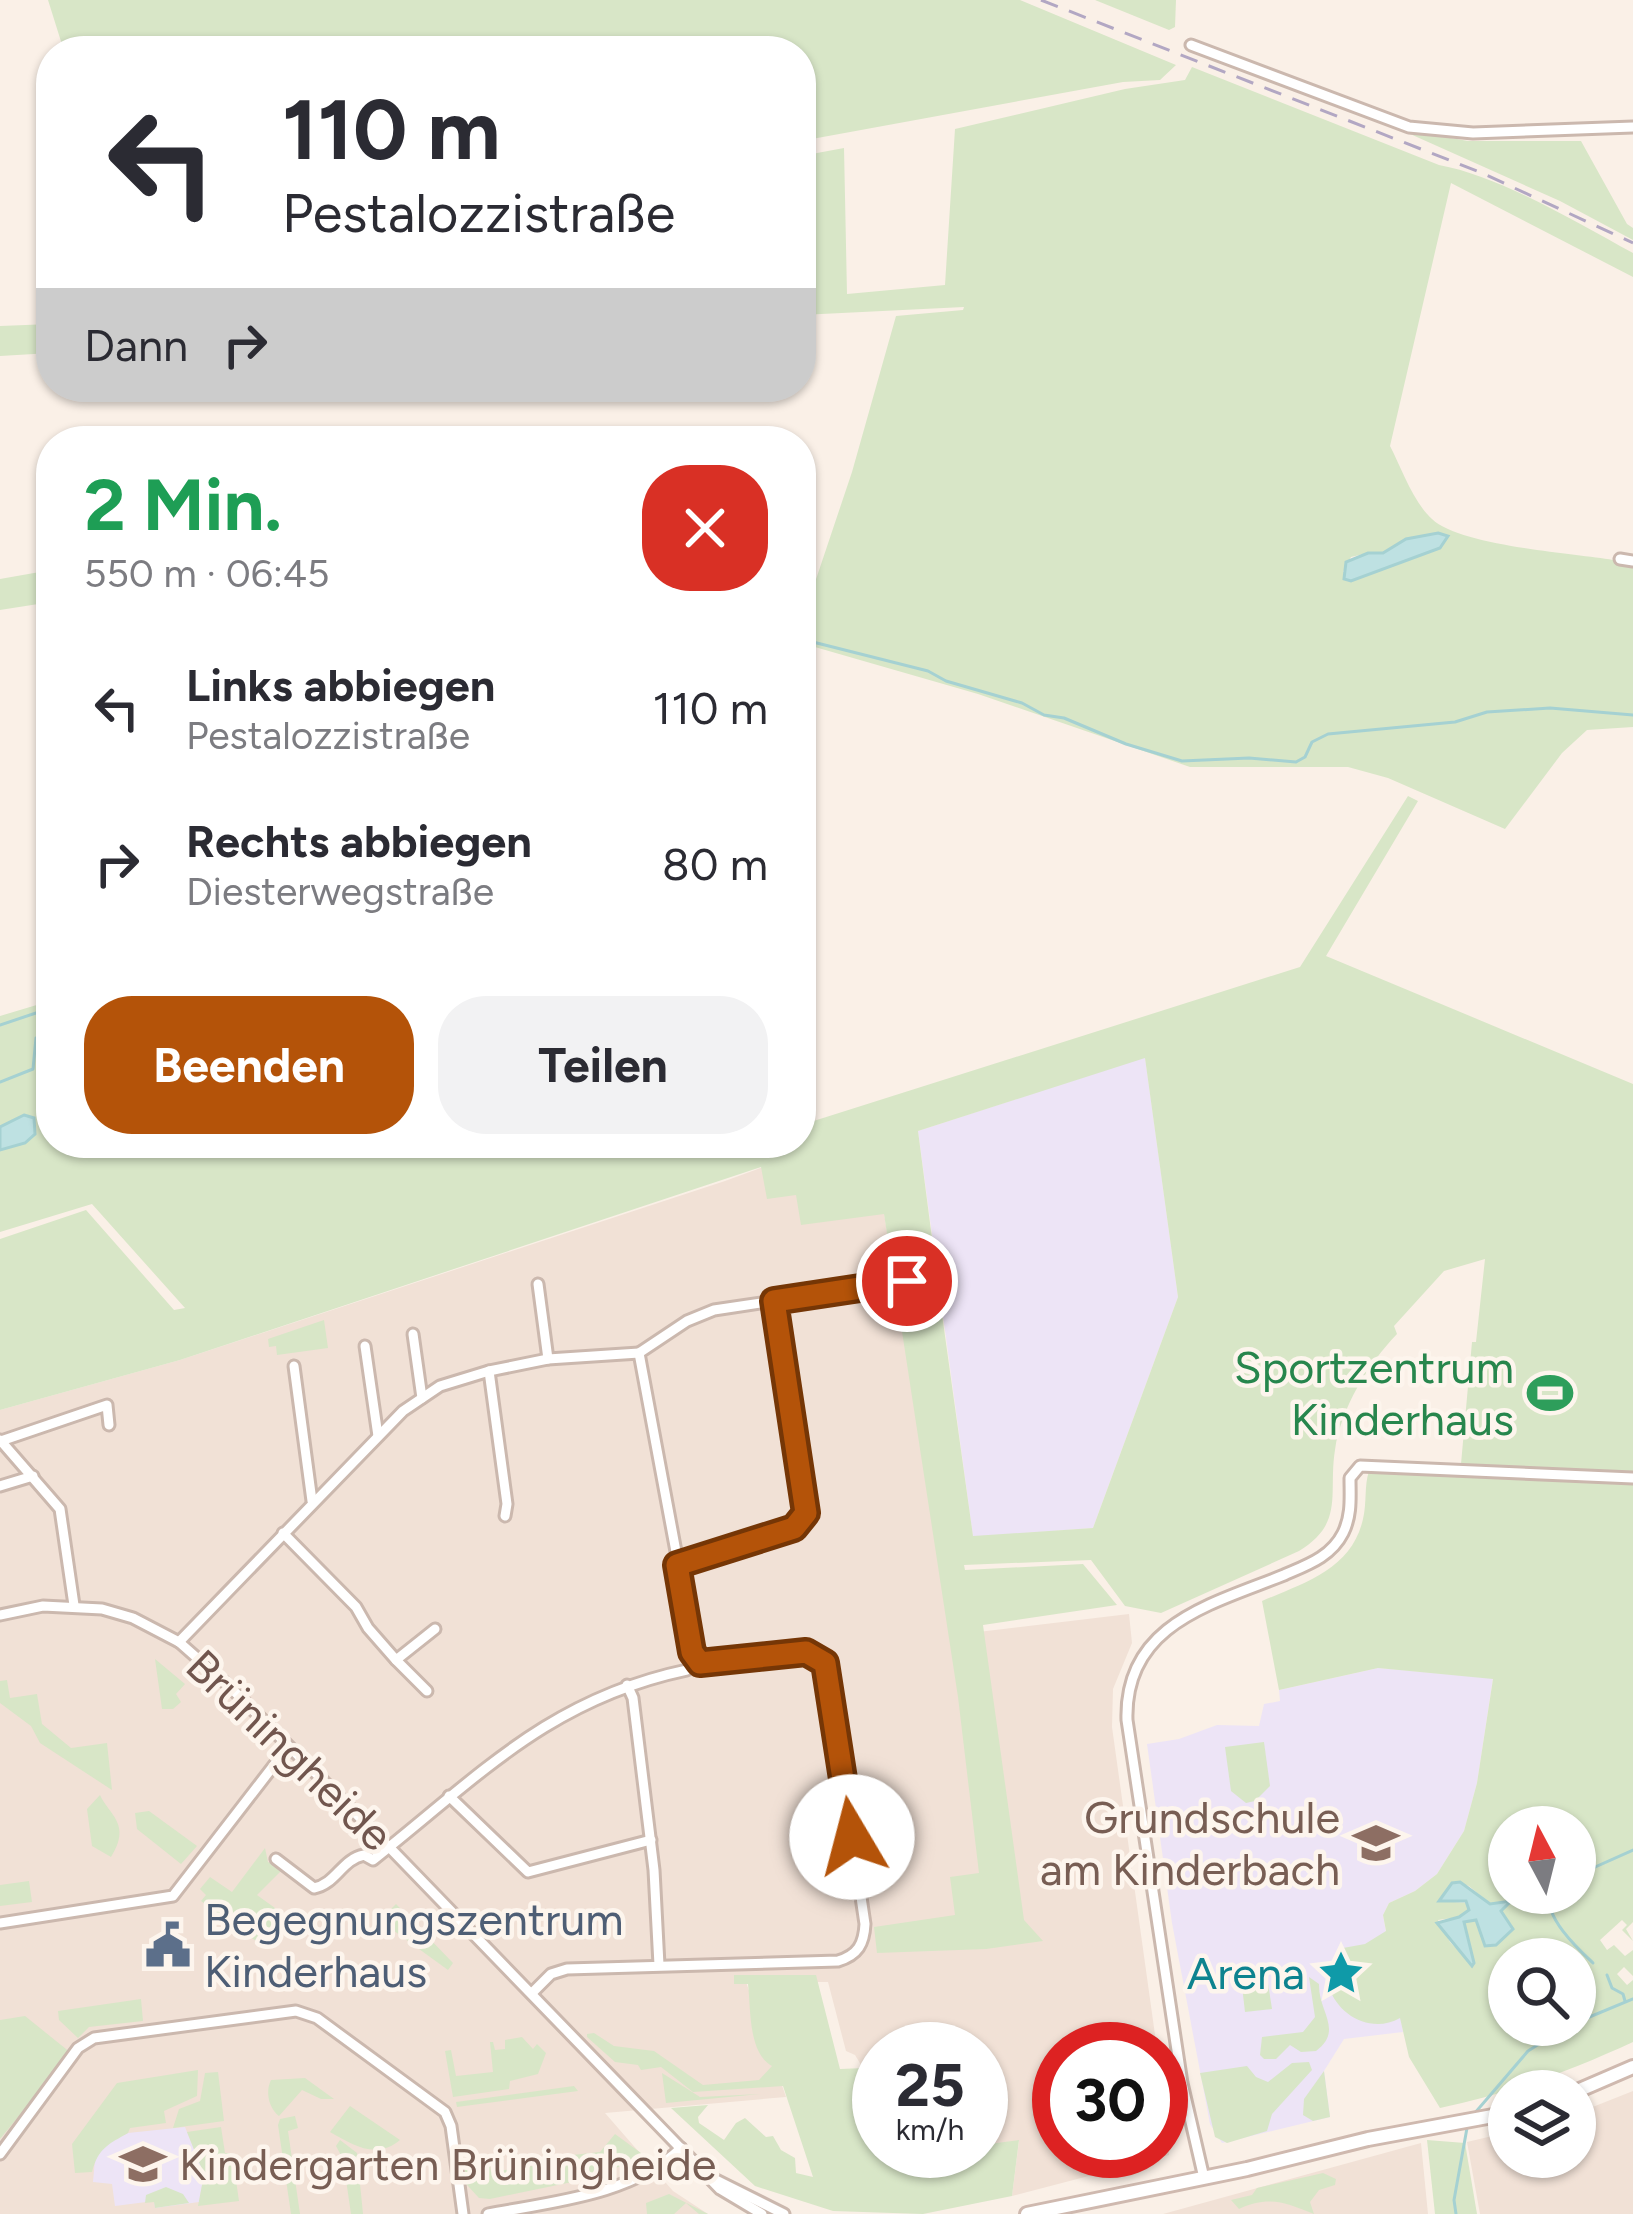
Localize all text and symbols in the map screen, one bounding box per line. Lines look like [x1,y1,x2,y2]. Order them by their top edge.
text: 110 m [282,79,501,180]
icon: left [84,84,240,240]
text: Pestalozzistraße [282,181,675,246]
icon: right [212,312,278,378]
text: Dann [84,318,188,372]
text: 2 Min. [84,462,282,548]
button: close [642,465,768,591]
text: 550 m · 06:45 [84,550,329,597]
text: Links abbiegen [186,658,495,712]
icon: left [84,675,150,741]
text: 110 m [653,681,768,735]
text: Pestalozzistraße [186,712,470,759]
text: Rechts abbiegen [186,814,532,868]
icon: right [84,831,150,897]
text: 80 m [662,837,768,891]
text: Diesterwegstraße [186,868,494,915]
button: Beenden [84,996,414,1134]
button: Teilen [438,996,768,1134]
pin [856,1230,958,1332]
icon: arrive [874,1248,940,1314]
place label: Sportzentrum Kinderhaus [1234,1340,1514,1446]
sports icon: Sportzentrum Kinderhaus [1525,1368,1575,1418]
street label: Brüningheide [176,1638,404,1862]
position arrow [789,1774,915,1900]
place label: Grundschule am Kinderbach [1040,1790,1340,1896]
north arrow [1488,1806,1596,1914]
map controls [1488,1806,1596,2178]
school or university icon: Grundschule am Kinderbach [1351,1818,1401,1868]
place label: Begegnungszentrum Kinderhaus [204,1892,624,1998]
public building icon: Begegnungszentrum Kinderhaus [143,1920,193,1970]
button: search [1488,1938,1596,2046]
place label: Arena [1187,1946,1305,2000]
place icon: Arena [1316,1948,1366,1998]
speed limit sign: 30 [1032,2022,1188,2178]
text: 25 [895,2049,965,2121]
button: layers [1488,2070,1596,2178]
text: km/h [896,2111,964,2148]
place label: Kindergarten Brüningheide [179,2137,716,2191]
school or university icon: Kindergarten Brüningheide [118,2139,168,2189]

